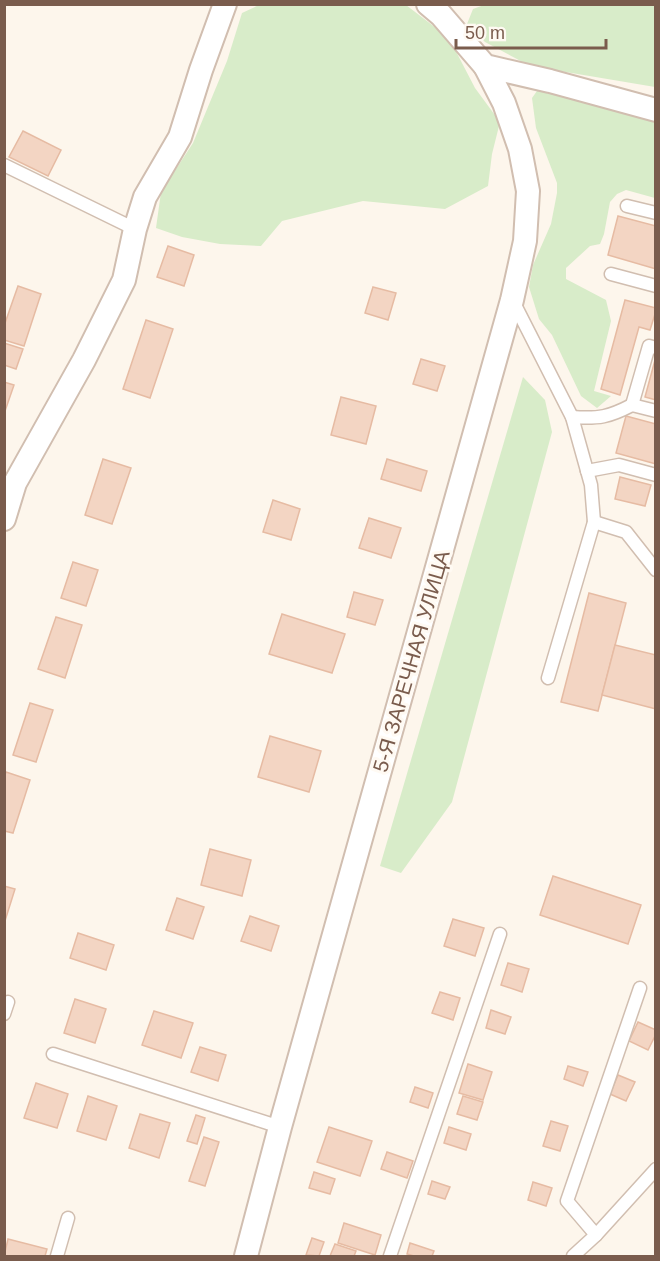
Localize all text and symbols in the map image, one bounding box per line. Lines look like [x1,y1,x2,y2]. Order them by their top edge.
scale bar [456,12,606,50]
text: 50 m [465,23,505,43]
street label: 5-Я ЗАРЕЧНАЯ УЛИЦА [368,547,454,775]

